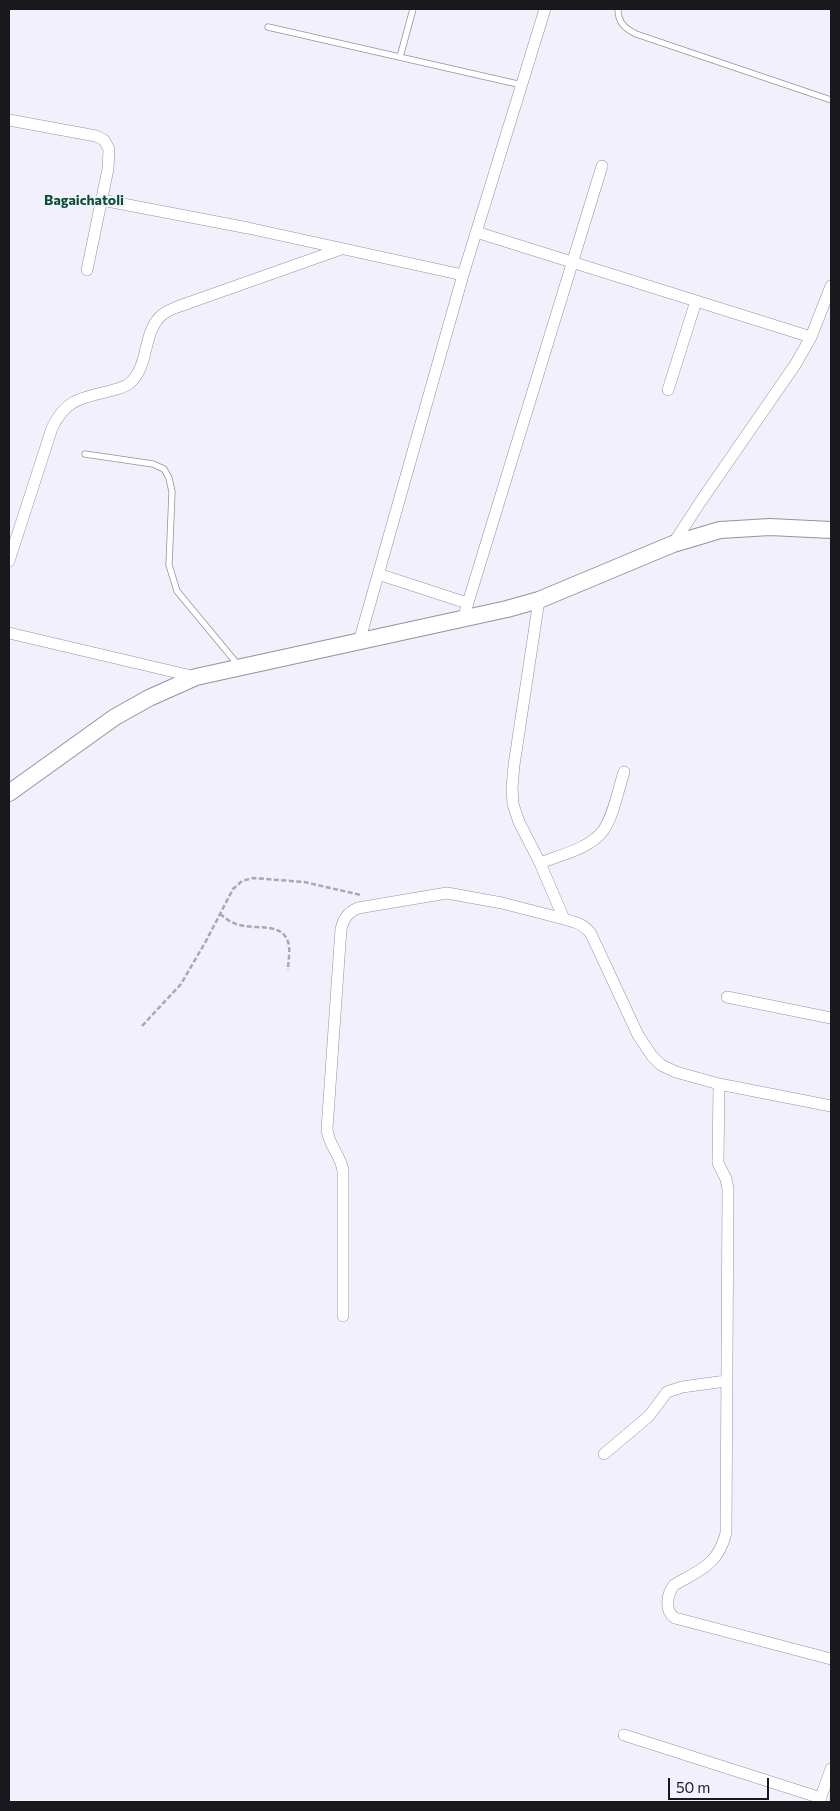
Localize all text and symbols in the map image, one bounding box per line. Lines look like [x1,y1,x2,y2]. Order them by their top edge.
district label: Bagaichatoli [44,192,124,208]
scale bar [670,1768,771,1800]
text: 50 m [676,1778,710,1796]

